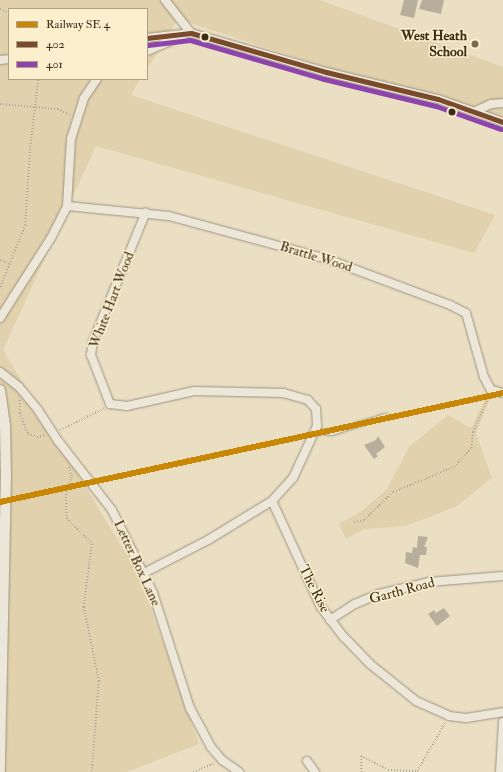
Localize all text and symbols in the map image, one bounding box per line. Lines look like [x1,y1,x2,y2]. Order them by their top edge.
legend [8,8,148,80]
text: Railway SE 4 [46,17,110,32]
place label: West Heath School [401,28,467,60]
unlabelled marker [200,32,210,42]
text: 402 [46,37,65,52]
marker: West Heath School [470,39,480,49]
text: 401 [46,57,63,72]
unlabelled marker [447,107,457,117]
street label: Brattle Wood [278,238,354,276]
street label: White Hart Wood [86,249,138,351]
street label: Letter Box Lane [110,517,164,609]
street label: The Rise [295,562,333,616]
street label: Garth Road [368,574,436,608]

